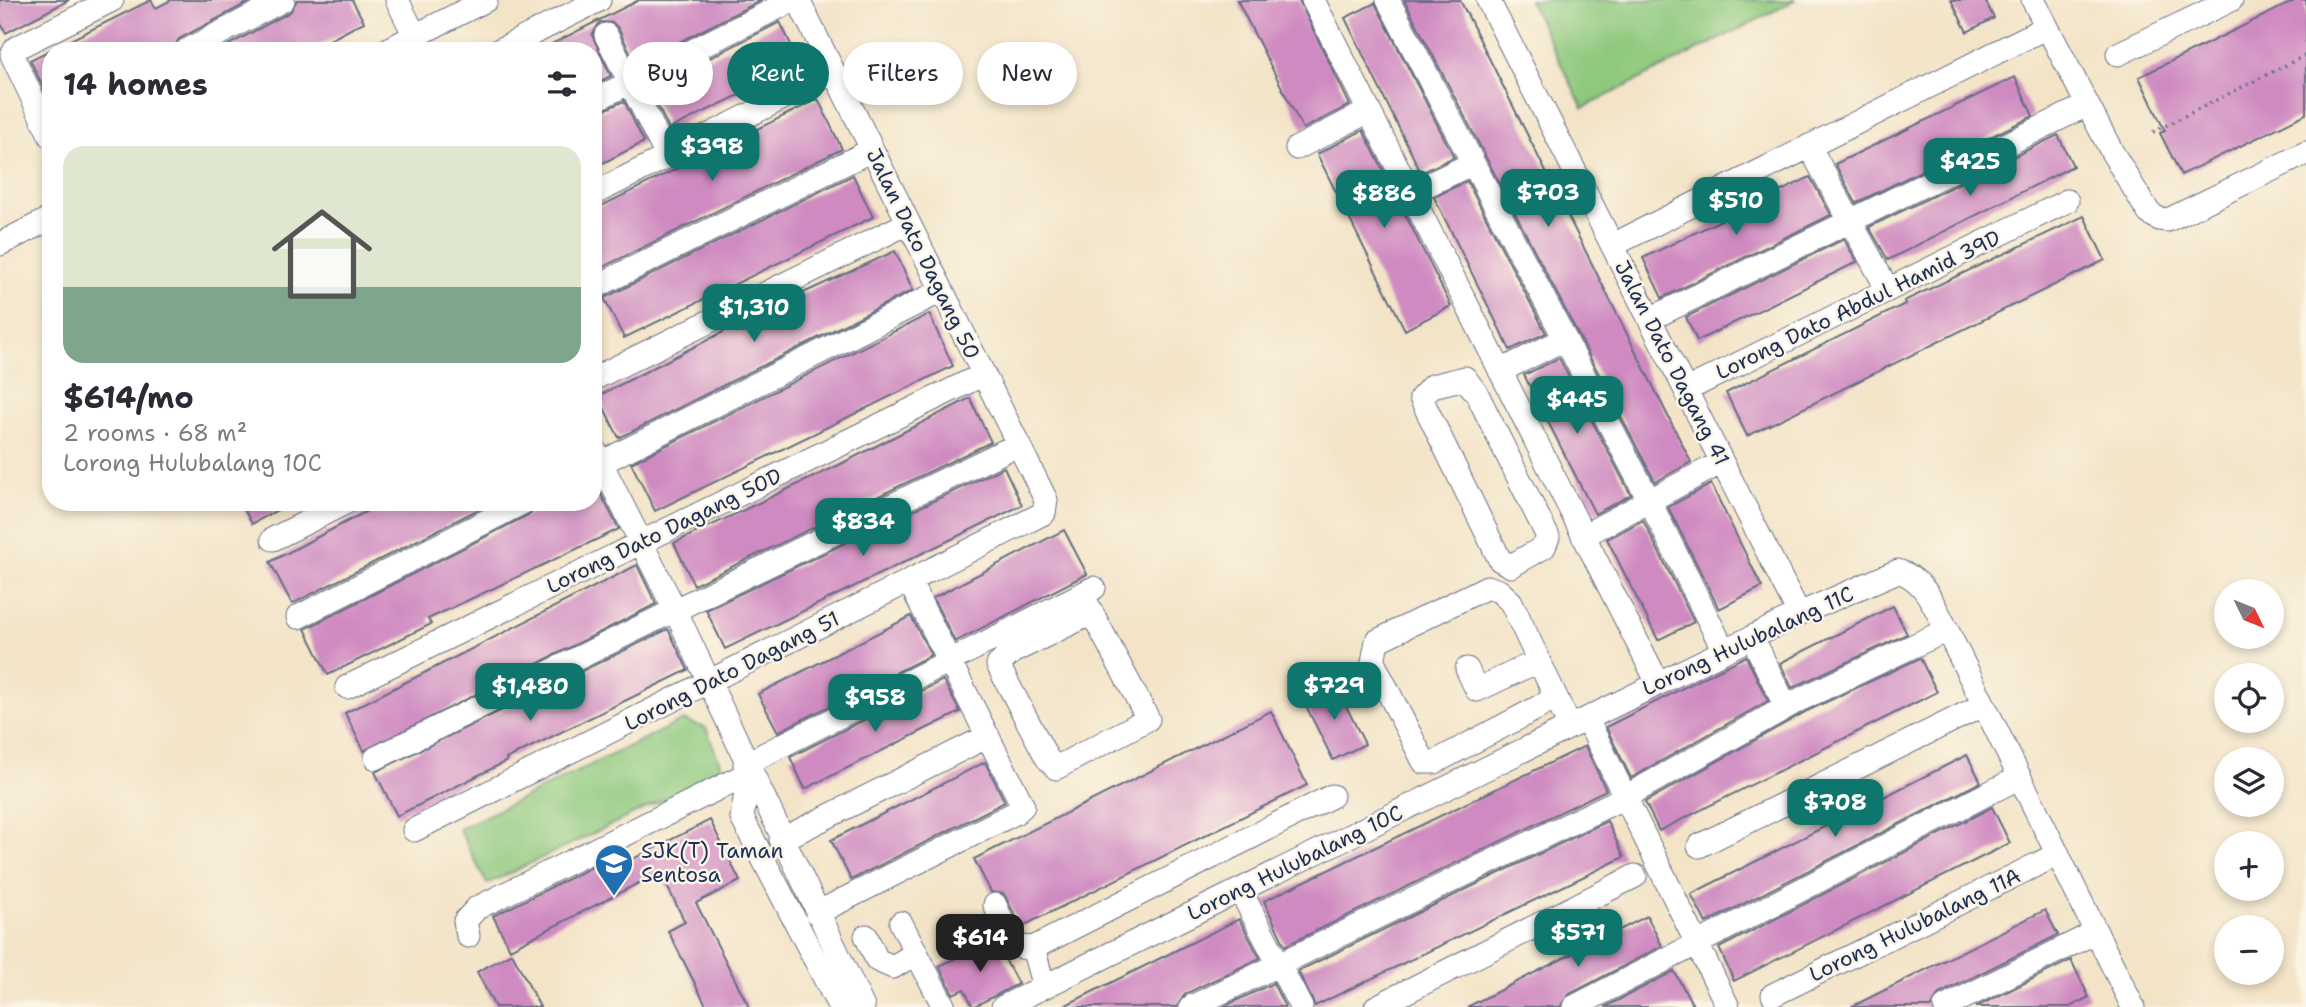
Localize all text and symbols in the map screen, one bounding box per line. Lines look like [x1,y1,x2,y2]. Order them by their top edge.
chip: Buy [623,42,713,105]
chip: Rent [727,42,829,105]
chip: Filters [843,42,963,105]
chip: New [977,42,1077,105]
text: 14 homes [63,64,208,105]
icon: filters [543,65,581,103]
pin: $398 [671,124,753,183]
text: $398 [680,131,744,161]
pin: $425 [1929,138,2011,198]
street label: Jalan Dato Dagang 50 [860,144,986,364]
text: $425 [1940,146,2000,176]
pin: $886 [1343,170,1425,230]
pin: $703 [1507,170,1589,229]
text: $703 [1517,177,1579,207]
pin: $510 [1695,177,1777,237]
text: $886 [1352,178,1416,208]
text: $510 [1708,185,1764,215]
icon: home [259,191,385,317]
street label: Lorong Dato Abdul Hamid 39D [1711,224,2005,386]
street label: Jalan Dato Dagang 41 [1608,256,1736,470]
pin: $1,310 [697,284,811,344]
text: $1,310 [718,292,790,322]
pin: $445 [1536,376,1618,436]
text: $614/mo [63,377,194,418]
text: $445 [1546,384,1608,414]
text: 2 rooms · 68 m² [63,418,247,448]
text: Lorong Hulubalang 10C [63,448,322,478]
street label: Lorong Dato Dagang 50D [542,462,786,600]
pin: $834 [822,498,904,558]
text: $834 [831,506,895,536]
north arrow [2214,579,2284,649]
map controls [2214,579,2284,985]
street label: Lorong Hulubalang 11C [1638,580,1858,702]
street label: Lorong Dato Dagang 51 [620,605,844,737]
pin: $729 [1293,662,1375,722]
button: locate [2214,663,2284,733]
pin: $1,480 [473,664,587,723]
text: $729 [1303,670,1365,700]
text: $1,480 [491,671,569,701]
pin: $958 [834,674,916,734]
text: $958 [844,682,906,712]
button: layers [2214,747,2284,817]
pin: $708 [1794,780,1876,839]
text: $708 [1803,787,1867,817]
street label: Lorong Hulubalang 10C [1183,799,1407,927]
button: + [2214,831,2284,901]
place label: SJK(T) Taman Sentosa [641,837,784,889]
school or university icon: SJK(T) Taman Sentosa [593,842,635,897]
street label: Lorong Hulubalang 11A [1805,862,2025,988]
pin: $571 [1537,909,1619,969]
pin: $614 [939,914,1021,974]
button: − [2214,915,2284,985]
text: $571 [1550,917,1606,947]
text: $614 [952,922,1008,952]

